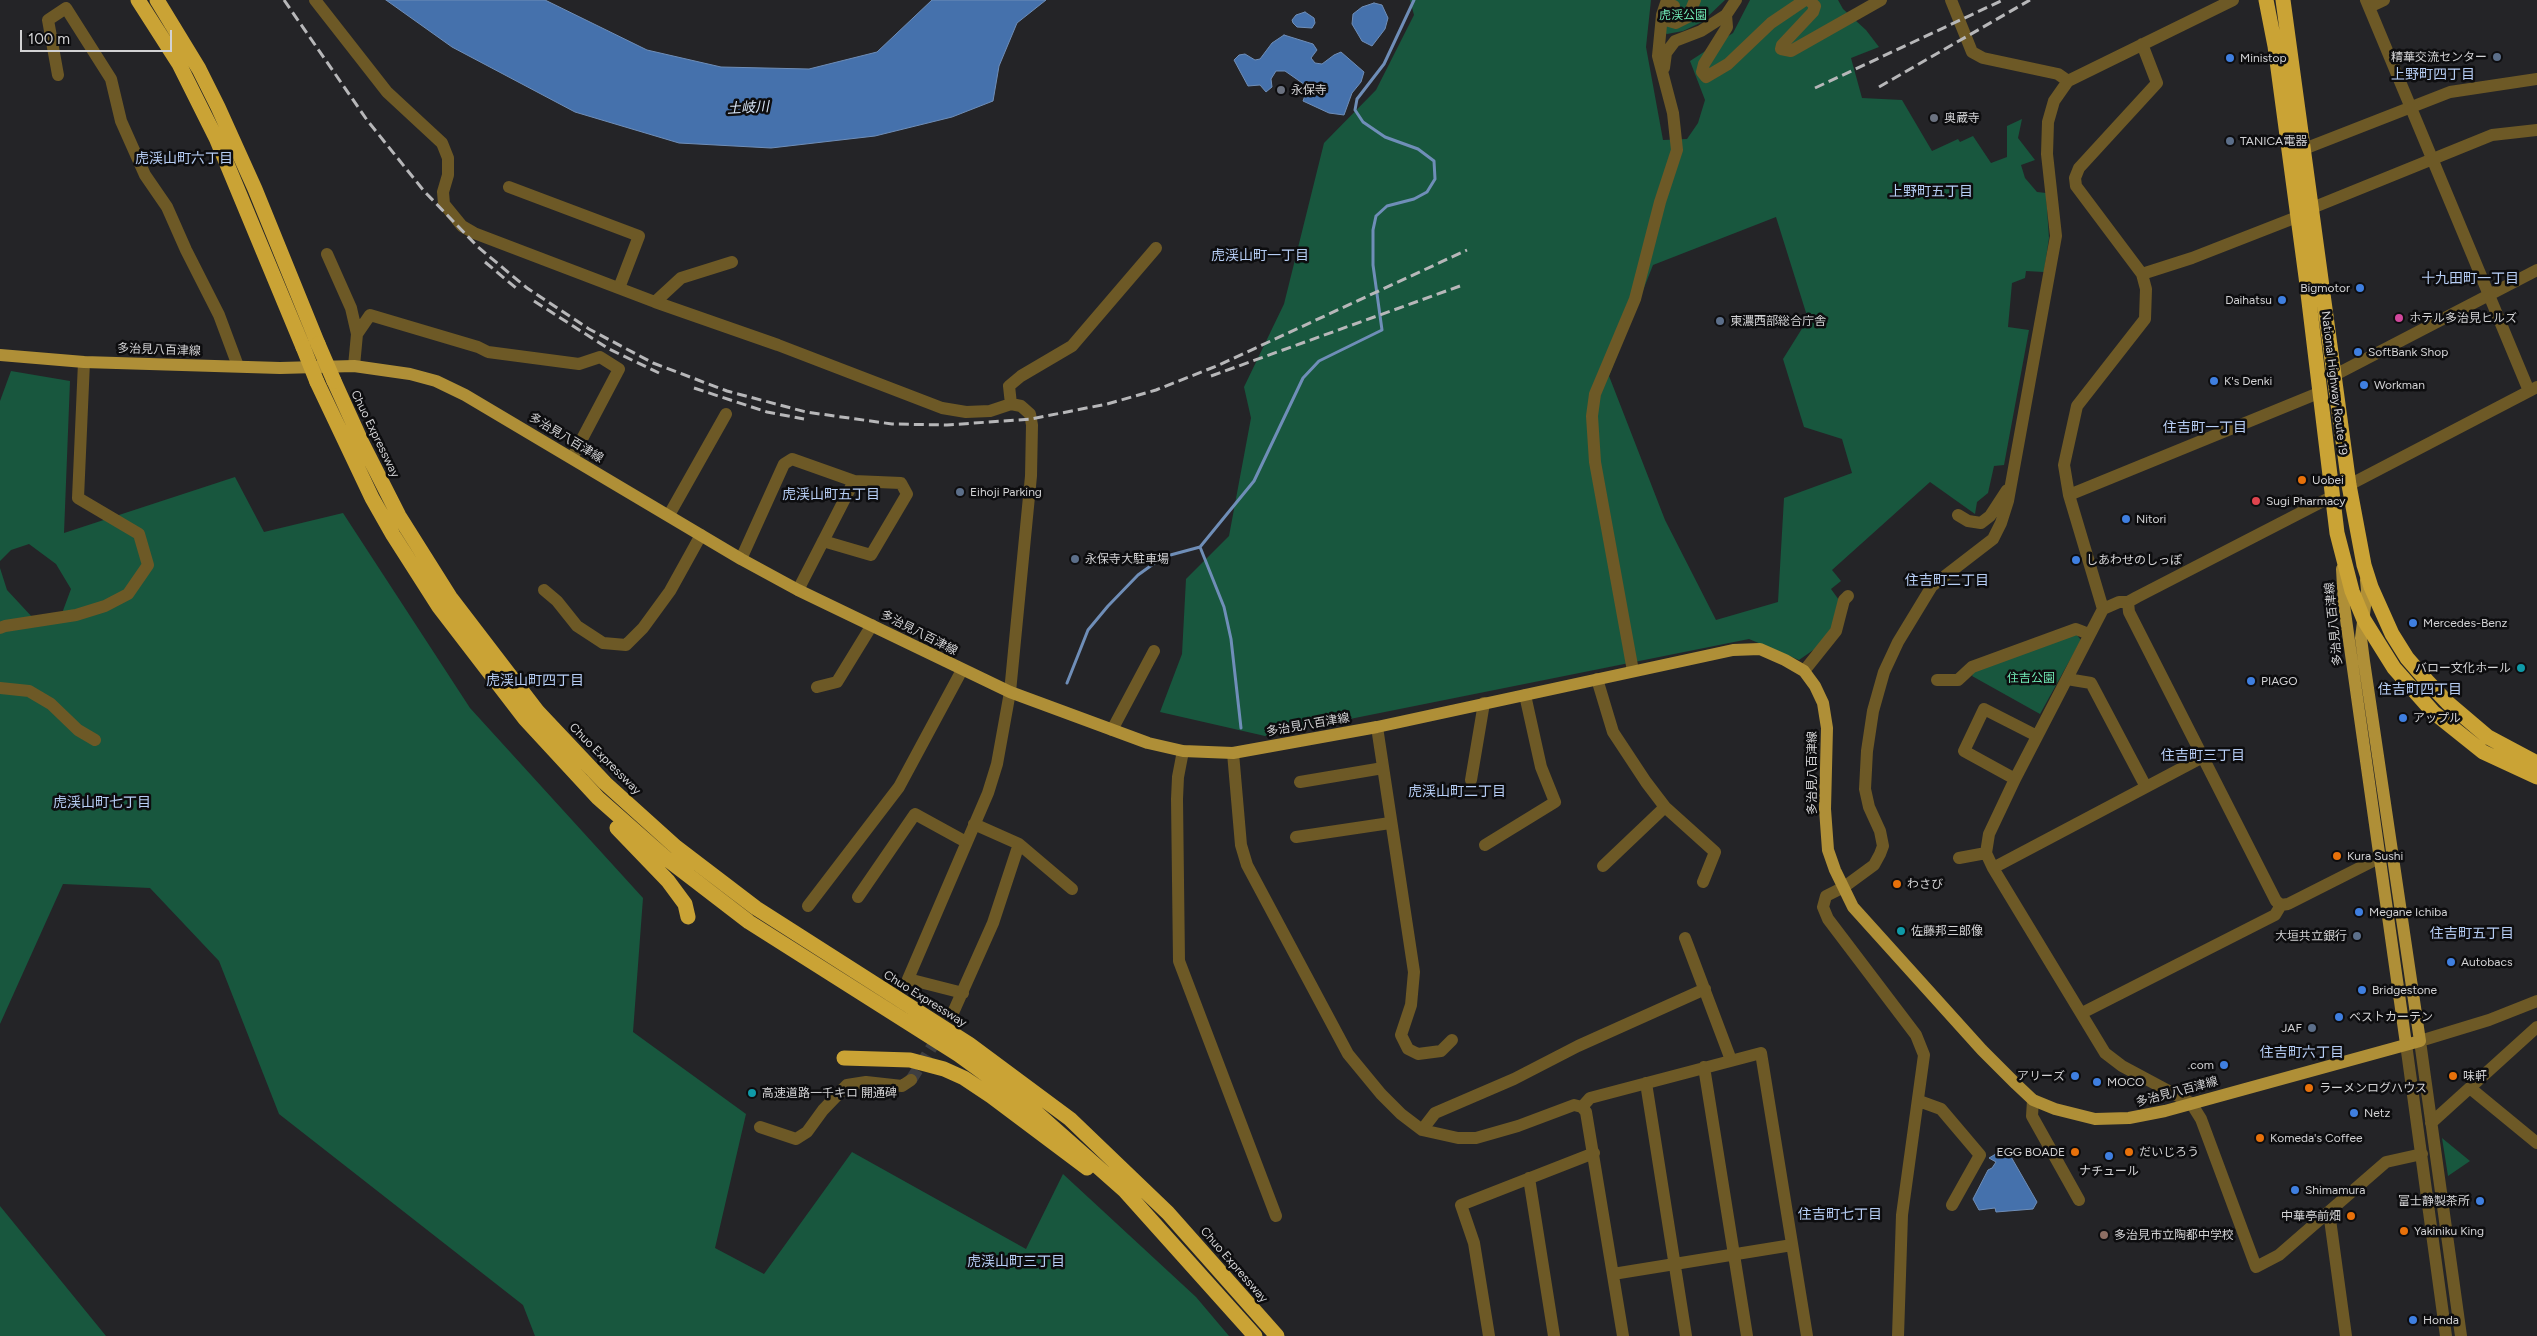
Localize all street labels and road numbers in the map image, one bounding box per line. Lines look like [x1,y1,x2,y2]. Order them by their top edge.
street label: National Highway Route 19 [2318,310,2350,456]
street label: 多治見八百津線 [117,341,201,359]
street label: Chuo Expressway [348,388,402,480]
street label: 多治見八百津線 [526,410,606,466]
street label: 多治見八百津線 [2322,581,2346,667]
street label: 多治見八百津線 [878,608,960,658]
street label: 多治見八百津線 [1265,711,1351,739]
street label: Chuo Expressway [566,720,644,798]
street label: 多治見八百津線 [1805,731,1819,815]
street label: Chuo Expressway [881,968,969,1030]
street label: 多治見八百津線 [2135,1074,2219,1110]
street label: Chuo Expressway [1197,1224,1271,1306]

